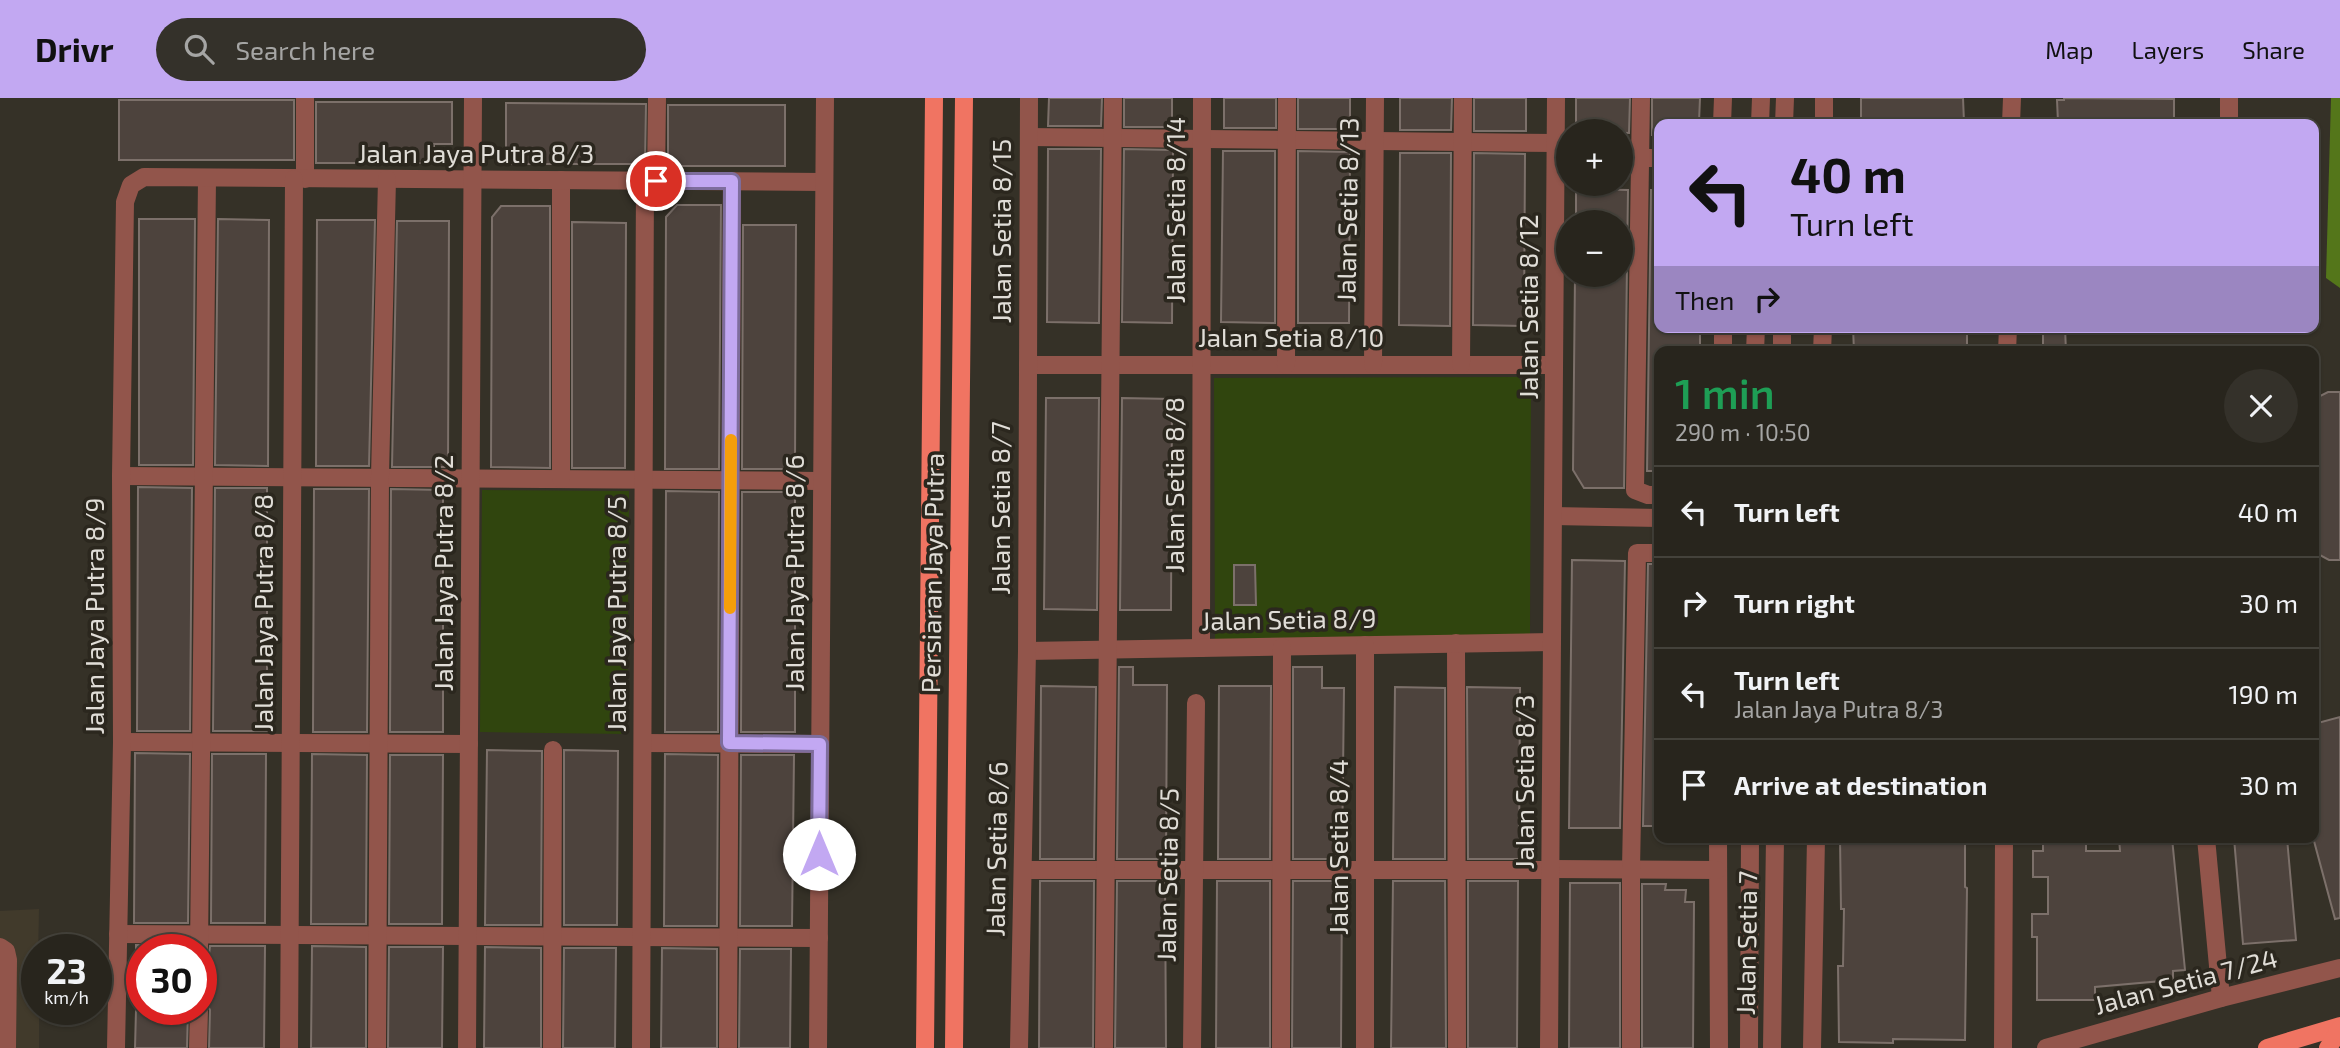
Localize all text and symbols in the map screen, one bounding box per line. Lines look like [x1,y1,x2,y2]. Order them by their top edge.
search box [156,18,646,81]
text: Drivr [35,29,114,69]
icon: search [180,30,218,68]
text: Search here [236,34,375,65]
text: Map [2045,35,2093,64]
text: Layers [2131,35,2204,64]
text: Share [2242,35,2305,64]
street label: Jalan Setia 8/14 [1159,117,1190,303]
street label: Jalan Setia 8/13 [1329,117,1364,303]
map controls [1556,119,1633,287]
button: + [1556,119,1633,196]
street label: Jalan Jaya Putra 8/3 [358,137,594,168]
street label: Jalan Setia 8/15 [985,139,1016,323]
text: 40 m [1790,144,1906,203]
icon: left [1675,147,1766,238]
pin [626,151,686,211]
icon: arrive [637,162,675,200]
text: Turn left [1790,204,1914,242]
button: − [1556,210,1633,287]
street label: Jalan Setia 8/12 [1512,214,1543,400]
icon: right [1748,280,1786,318]
text: Then [1675,284,1734,315]
street label: Jalan Setia 8/10 [1198,321,1384,352]
text: 1 min [1675,367,1775,417]
button: close [2224,369,2298,443]
street label: Jalan Setia 8/8 [1158,397,1189,573]
text: 290 m · 10:50 [1675,418,1811,446]
street label: Jalan Setia 8/7 [984,421,1015,595]
street label: Persiaran Jaya Putra [914,453,949,693]
street label: Jalan Jaya Putra 8/2 [427,455,458,691]
street label: Jalan Jaya Putra 8/6 [778,455,809,691]
icon: left [1675,493,1713,531]
street label: Jalan Jaya Putra 8/8 [247,494,278,732]
street label: Jalan Jaya Putra 8/5 [600,496,631,732]
text: Turn left [1734,496,1840,527]
text: 40 m [2238,496,2298,527]
street label: Jalan Jaya Putra 8/9 [78,498,109,734]
icon: right [1675,584,1713,622]
text: Turn right [1734,587,1855,618]
text: 30 m [2239,587,2298,618]
street label: Jalan Setia 8/9 [1201,601,1377,636]
text: Turn left [1734,664,1840,695]
icon: left [1675,675,1713,713]
text: 190 m [2229,678,2298,709]
street label: Jalan Setia 8/3 [1508,695,1539,869]
text: Jalan Jaya Putra 8/3 [1734,695,1943,723]
street label: Jalan Setia 8/4 [1322,759,1353,935]
street label: Jalan Setia 8/6 [978,761,1013,937]
icon: arrive [1675,766,1713,804]
text: Arrive at destination [1734,769,1987,800]
text: 30 m [2239,769,2298,800]
street label: Jalan Setia 8/5 [1149,788,1184,962]
position arrow [782,817,856,891]
street label: Jalan Setia 7 [1729,871,1762,1015]
speed limit sign: 30 [126,934,217,1025]
street label: Jalan Setia 7/24 [2091,941,2281,1020]
text: 23 [46,949,87,991]
text: km/h [44,986,89,1008]

